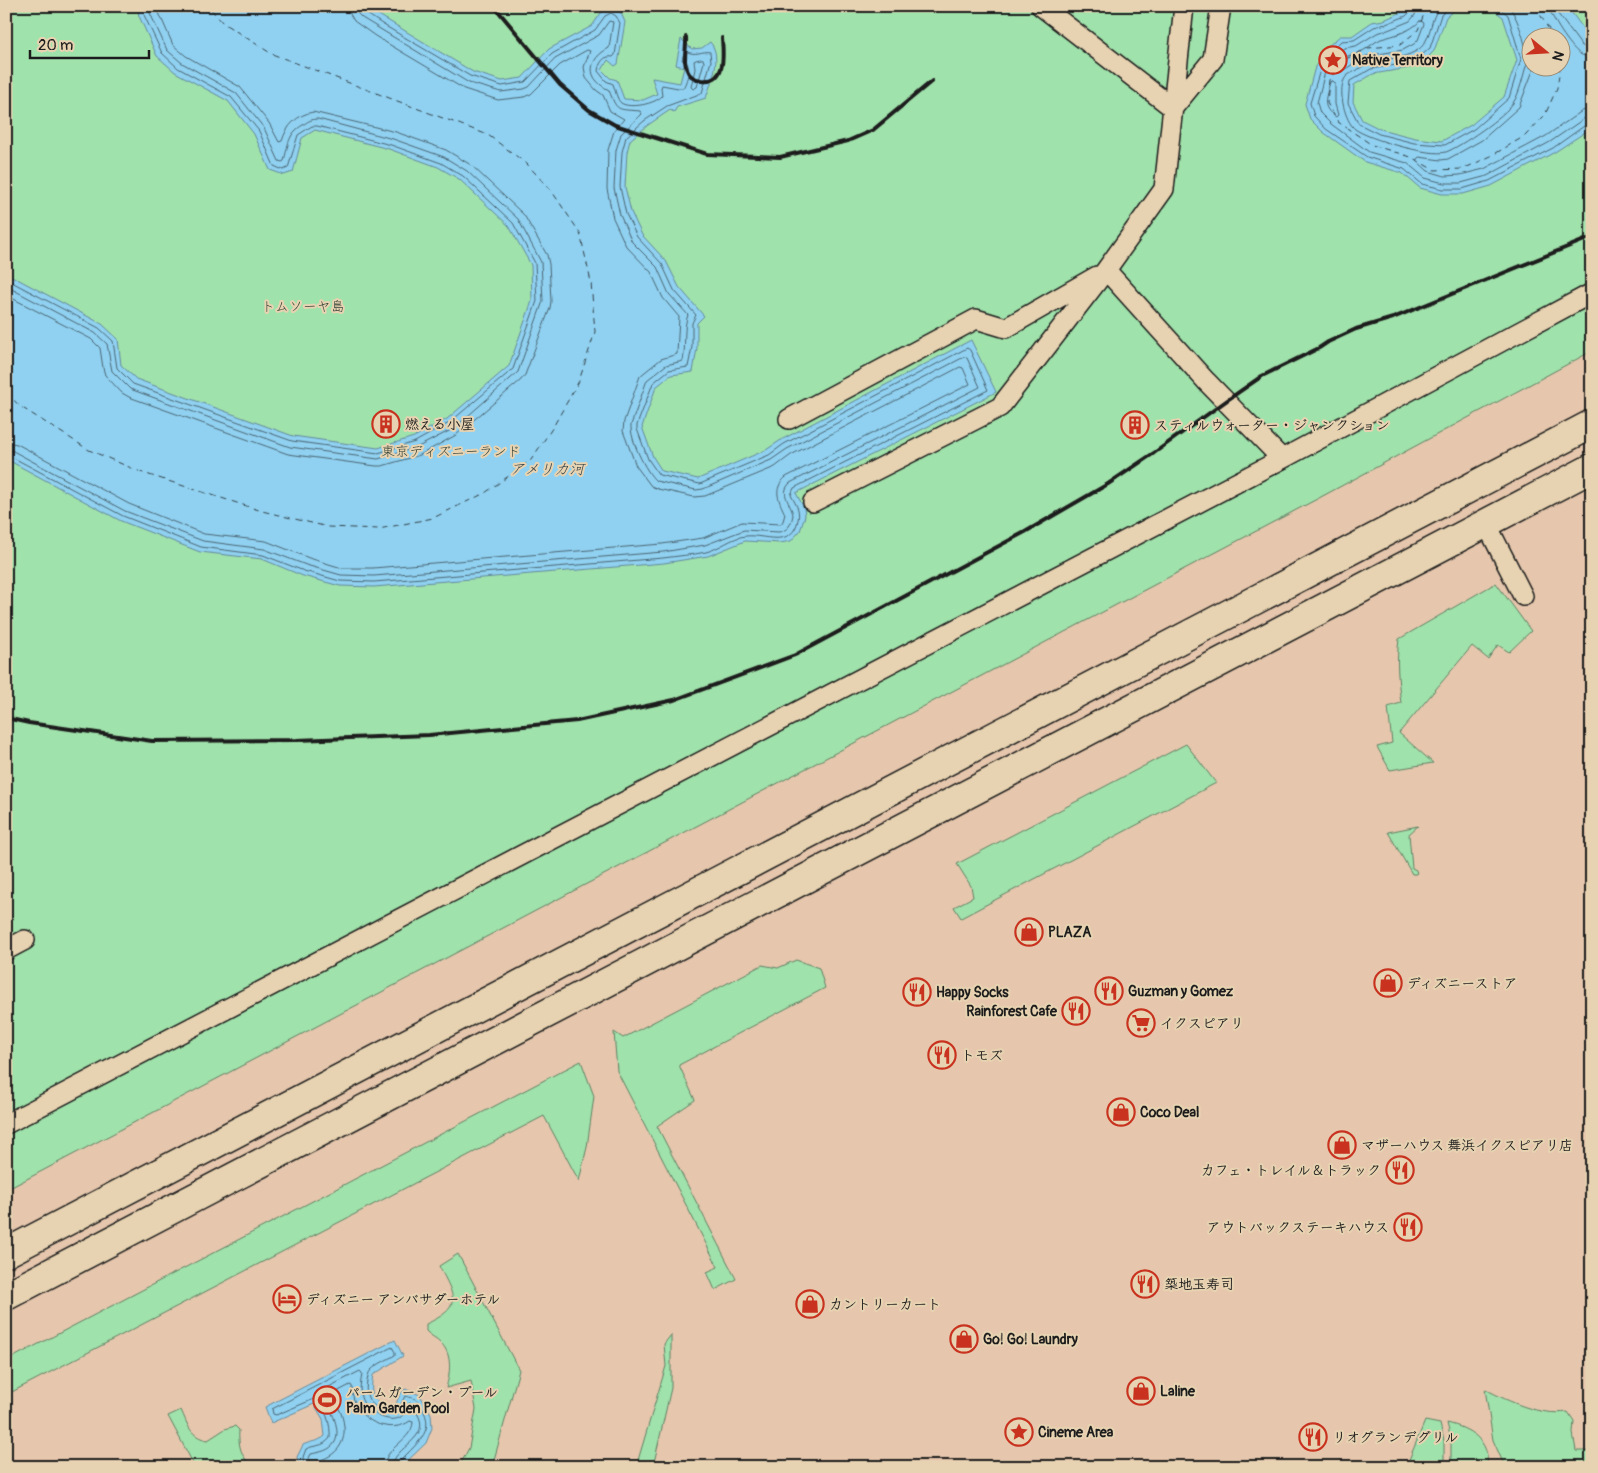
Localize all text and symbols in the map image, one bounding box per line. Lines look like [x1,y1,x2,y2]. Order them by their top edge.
scale bar [30,28,149,60]
north arrow [1520,28,1570,78]
text: 20 m [38,36,73,55]
place icon: Native Territory [1318,45,1348,75]
text: N [1548,49,1567,63]
place label: Native Territory [1352,52,1443,69]
park label: トムソーヤ島 [261,298,345,315]
building icon: 燃える小屋 [371,409,401,439]
building icon: スティルウォーター・ジャンクション [1120,410,1150,440]
place label: 燃える小屋 [405,416,475,433]
place label: スティルウォーター・ジャンクション [1154,417,1390,434]
park label: 東京ディズニーランド [381,443,521,460]
water label: アメリカ河 [510,460,586,479]
shop icon: PLAZA [1014,917,1044,947]
place label: PLAZA [1048,924,1091,941]
shop icon: ディズニーストア [1373,968,1403,998]
place label: ディズニーストア [1407,975,1518,992]
restaurant icon: Guzman y Gomez [1094,976,1124,1006]
restaurant icon: Happy Socks [902,977,932,1007]
place label: Guzman y Gomez [1128,983,1234,1000]
place label: Happy Socks [936,984,1009,1001]
restaurant icon: Rainforest Cafe [1061,996,1091,1026]
place label: Rainforest Cafe [966,1003,1058,1020]
supermarket icon: イクスピアリ [1126,1008,1156,1038]
place label: イクスピアリ [1160,1015,1244,1032]
restaurant icon: トモズ [927,1040,957,1070]
place label: トモズ [961,1047,1003,1064]
shop icon: Coco Deal [1106,1097,1136,1127]
place label: Coco Deal [1140,1104,1199,1121]
shop icon: マザーハウス 舞浜イクスピアリ店 [1327,1130,1357,1160]
place label: マザーハウス 舞浜イクスピアリ店 [1361,1137,1573,1154]
restaurant icon: カフェ・トレイル＆トラック [1385,1155,1415,1185]
place label: カフェ・トレイル＆トラック [1201,1162,1381,1179]
restaurant icon: アウトバックステーキハウス [1393,1212,1423,1242]
place label: アウトバックステーキハウス [1206,1219,1389,1236]
restaurant icon: 築地玉寿司 [1130,1269,1160,1299]
place label: 築地玉寿司 [1164,1276,1234,1293]
hotel icon: ディズニー アンバサダーホテル [272,1284,302,1314]
shop icon: カントリーカート [795,1289,825,1319]
place label: ディズニー アンバサダーホテル [306,1291,501,1308]
place label: カントリーカート [829,1296,941,1313]
shop icon: Go! Go! Laundry [949,1324,979,1354]
place label: Go! Go! Laundry [983,1331,1078,1348]
shop icon: Laline [1126,1376,1156,1406]
place label: Laline [1160,1383,1196,1400]
place label: パームガーデン・プール Palm Garden Pool [346,1384,498,1417]
sports icon: パームガーデン・プール Palm Garden Pool [312,1385,342,1415]
place icon: Cineme Area [1004,1417,1034,1447]
restaurant icon: リオグランデグリル [1298,1422,1328,1452]
place label: Cineme Area [1038,1424,1114,1441]
place label: リオグランデグリル [1332,1429,1459,1446]

